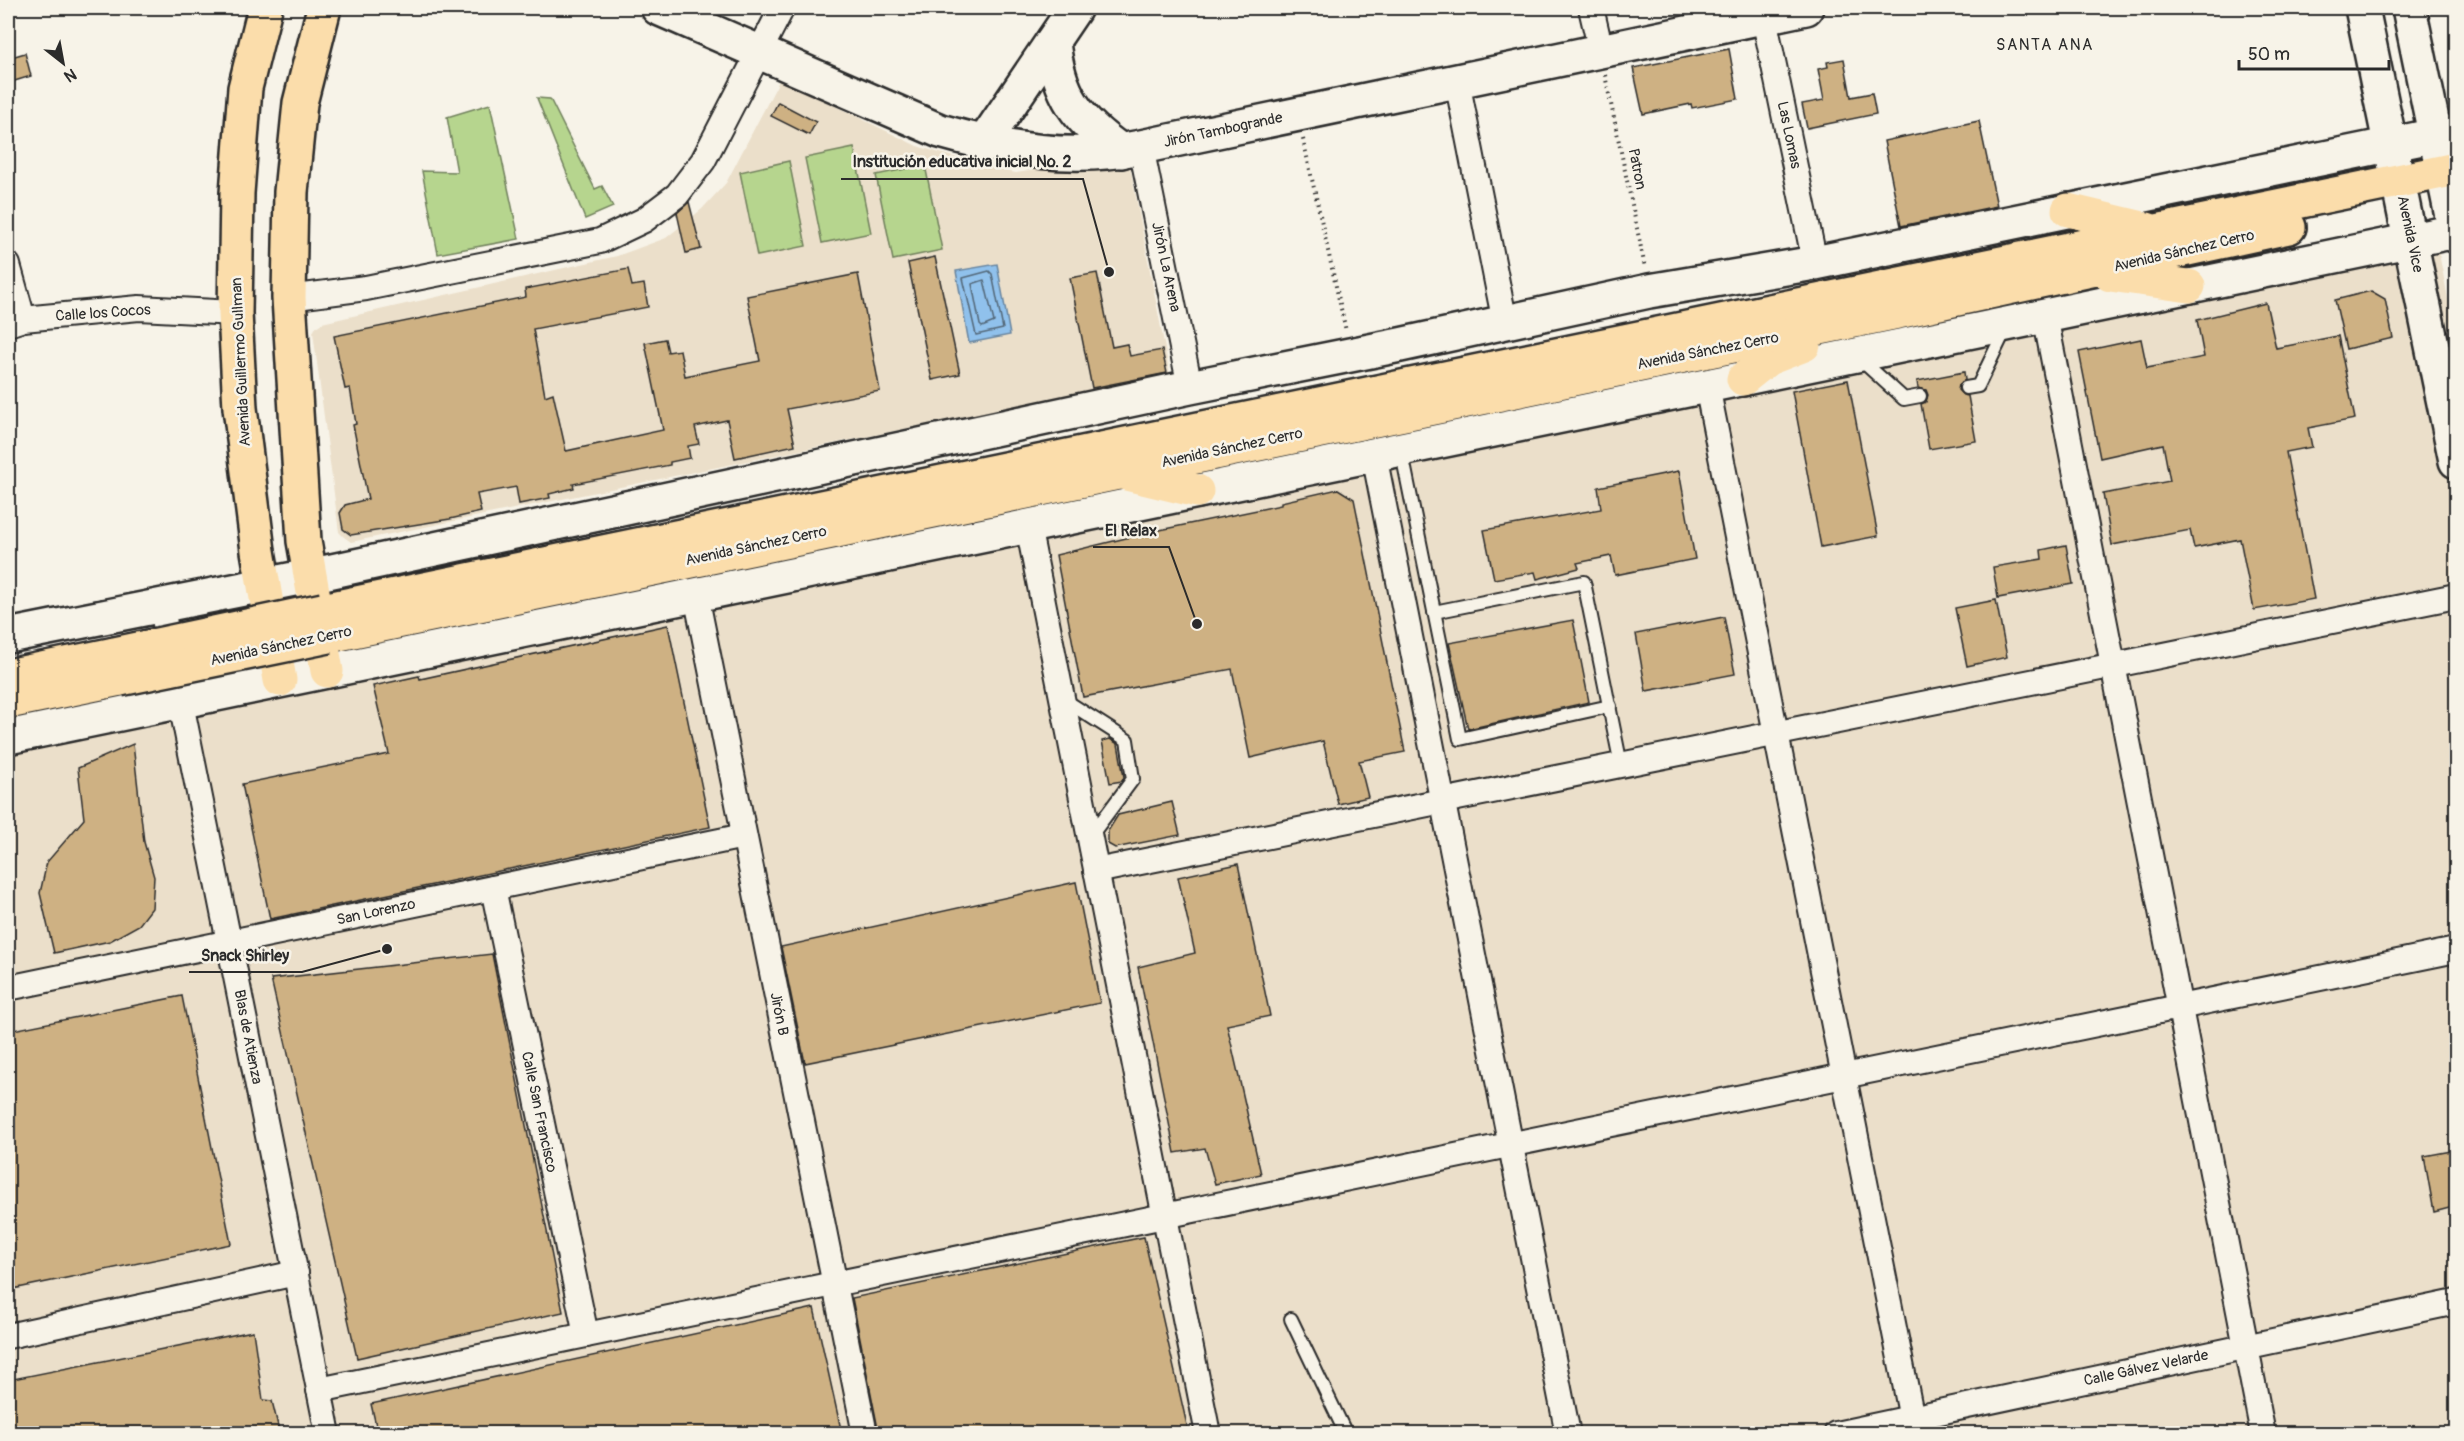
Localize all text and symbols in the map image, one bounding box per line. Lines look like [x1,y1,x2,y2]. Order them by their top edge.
north arrow [33,33,93,93]
scale bar [2239,33,2389,71]
district label: SANTA ANA [1996,35,2094,55]
text: 50 m [2248,43,2290,66]
text: N [60,64,80,86]
street label: Las Lomas [1773,100,1805,171]
street label: Jirón Tambogrande [1162,108,1285,152]
callout: Institución educativa inicial No. 2 [841,145,1083,179]
street label: Patron [1624,147,1650,191]
text: Institución educativa inicial No. 2 [853,152,1071,172]
street label: Avenida Vice [2393,194,2428,275]
street label: Jirón La Arena [1147,220,1185,314]
street label: Avenida Sánchez Cerro [2112,226,2256,276]
street label: Avenida Guillermo Gullman [227,277,255,447]
street label: Calle los Cocos [55,300,151,326]
street label: Avenida Sánchez Cerro [1636,328,1780,374]
street label: Avenida Sánchez Cerro [1160,424,1304,472]
callout: El Relax [1093,513,1169,547]
text: El Relax [1105,521,1157,541]
street label: Avenida Sánchez Cerro [684,522,828,570]
street label: Avenida Sánchez Cerro [209,622,353,670]
street label: San Lorenzo [335,894,417,930]
callout: Snack Shirley [189,938,302,972]
text: Snack Shirley [201,946,289,966]
street label: Blas de Atienza [230,988,266,1086]
street label: Jirón B [766,991,792,1037]
street label: Calle San Francisco [517,1050,561,1174]
street label: Calle Gálvez Velarde [2082,1345,2210,1390]

